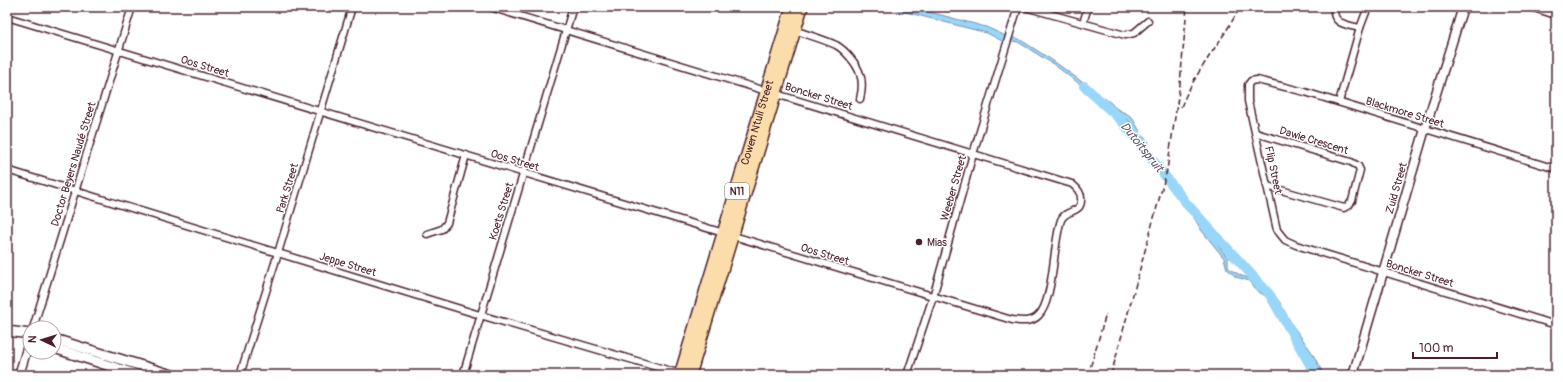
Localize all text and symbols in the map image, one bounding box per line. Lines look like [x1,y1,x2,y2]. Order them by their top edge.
street label: Oos Street [179,53,231,80]
street label: Cowen Ntuli Street [738,78,777,167]
street label: Boncker Street [783,80,855,113]
street label: Blackmore Street [1364,94,1446,131]
street label: Doctor Beyers Naudé Street [48,100,99,228]
water label: Dutoitspruit [1117,119,1167,176]
street label: Dawie Crescent [1278,124,1350,157]
street label: Flip Street [1262,145,1285,196]
street label: Oos Street [489,147,541,174]
street label: Weeber Street [938,154,969,222]
street label: Park Street [274,161,301,215]
street label: Zuid Street [1383,161,1410,215]
street label: Koets Street [487,180,517,242]
road number: N11 [725,183,749,199]
place label: Mias [927,236,947,249]
marker: Mias [914,237,924,247]
street label: Oos Street [799,241,851,268]
street label: Jeppe Street [318,250,378,279]
street label: Boncker Street [1384,257,1456,290]
north arrow [22,320,62,360]
scale bar [1413,334,1497,360]
text: N [26,335,39,344]
text: 100 m [1419,341,1454,356]

